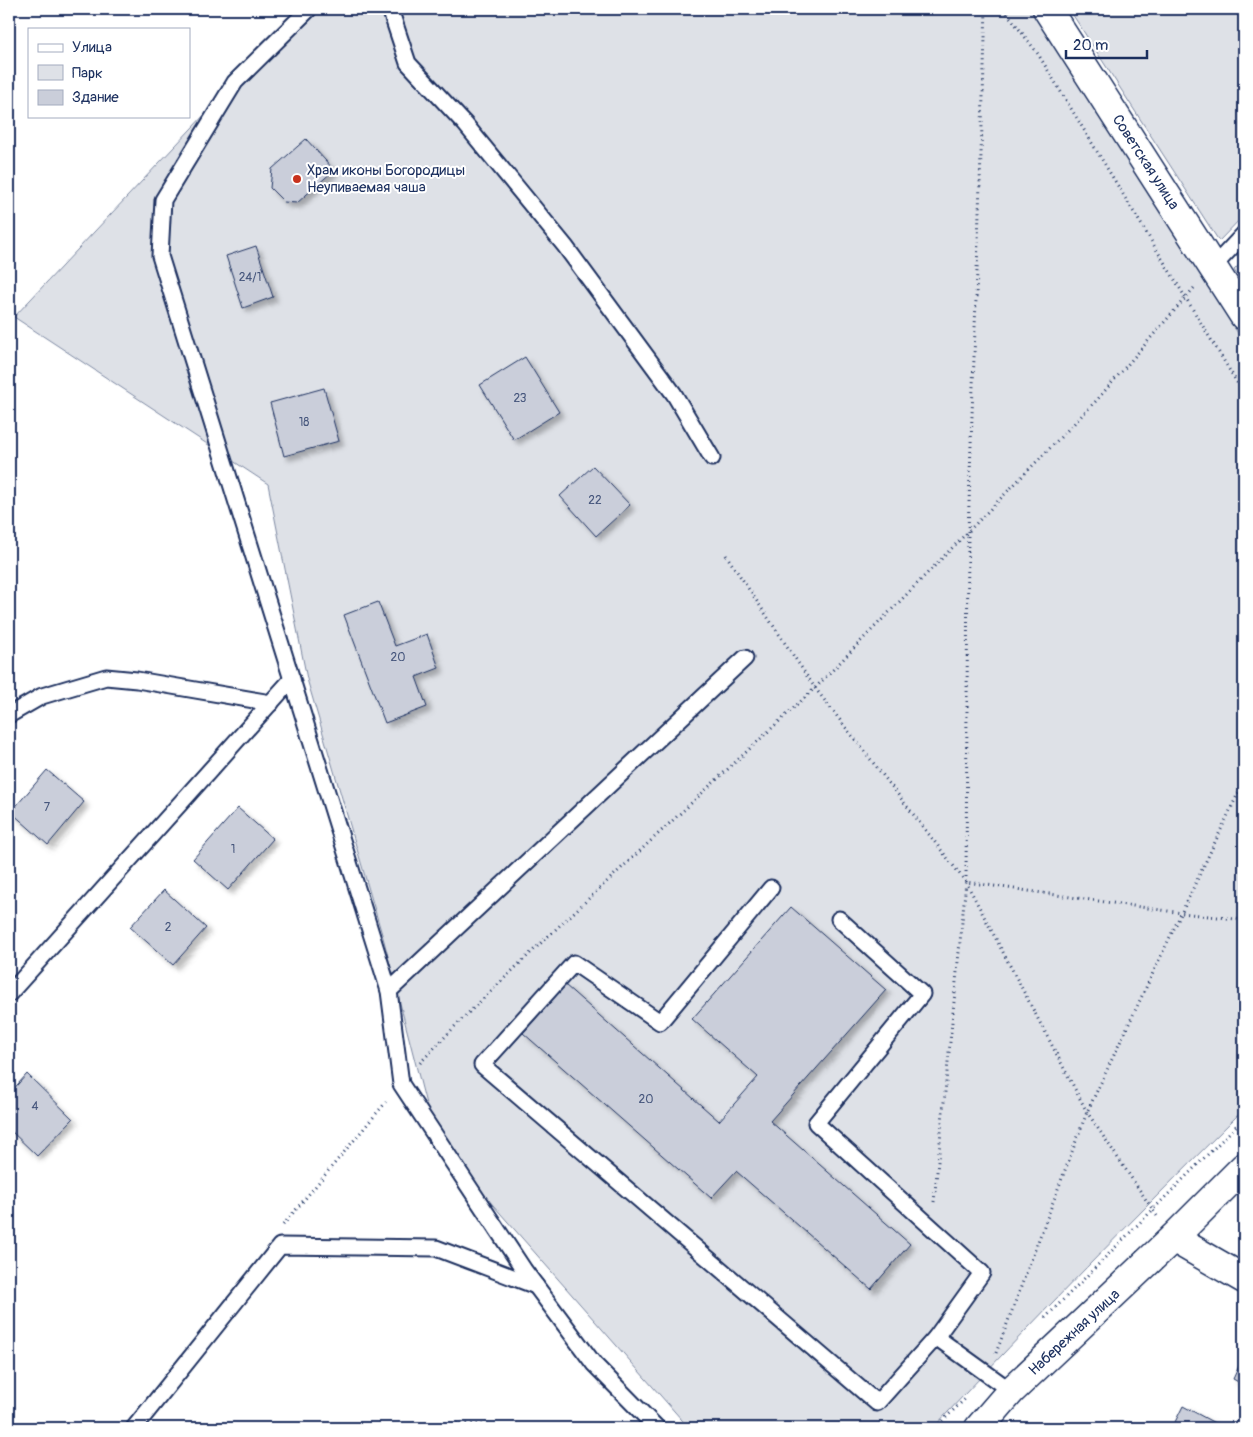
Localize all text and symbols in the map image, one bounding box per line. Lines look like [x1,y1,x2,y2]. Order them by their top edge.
legend [28,28,190,118]
scale bar [1066,28,1147,60]
text: 20 m [1073,36,1108,55]
text: Улица [72,38,112,57]
text: Парк [72,64,103,83]
text: Здание [72,88,119,107]
street label: Советская улица [1108,111,1183,213]
place label: Храм иконы Богородицы Неупиваемая чаша [307,161,465,197]
marker: Храм иконы Богородицы Неупиваемая чаша [291,173,303,185]
house number: 24/1 [239,270,261,285]
house number: 23 [513,391,527,406]
house number: 18 [299,415,309,430]
house number: 22 [588,493,602,508]
house number: 20 [391,650,405,665]
house number: 7 [44,800,51,815]
house number: 1 [231,842,235,857]
house number: 2 [165,920,172,935]
house number: 20 [639,1092,653,1107]
house number: 4 [32,1099,39,1114]
street label: Набережная улица [1025,1285,1124,1380]

